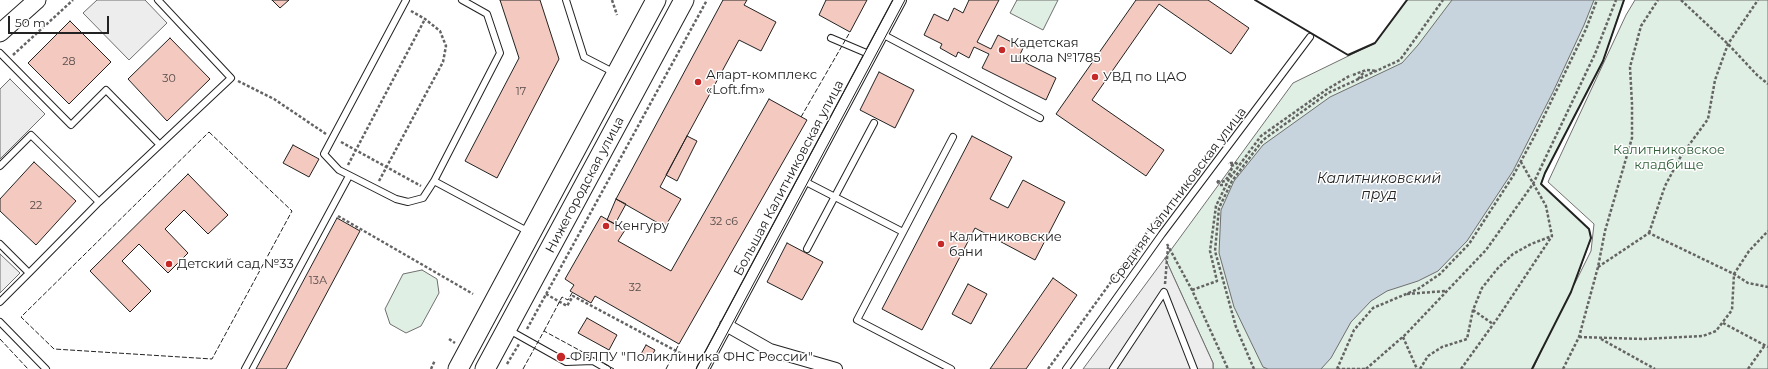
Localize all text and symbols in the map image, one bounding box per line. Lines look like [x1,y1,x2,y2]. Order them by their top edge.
scale bar [10,8,111,34]
text: 50 m [15,15,46,30]
place label: Кадетская школа №1785 [1010,35,1101,66]
marker: Кадетская школа №1785 [997,45,1007,55]
house number: 28 [62,55,76,69]
place label: Апарт-комплекс «Loft.fm» [706,67,817,98]
place label: УВД по ЦАО [1103,69,1187,85]
house number: 30 [162,72,176,86]
marker: УВД по ЦАО [1090,72,1100,82]
marker: Апарт-комплекс «Loft.fm» [693,77,703,87]
street label: Большая Калитниковская улица [731,78,847,278]
house number: 17 [516,85,526,99]
street label: Средняя Калитниковская улица [1106,104,1250,288]
street label: Нижегородская улица [542,114,628,256]
park label: Калитниковское кладбище [1613,142,1725,173]
water label: Калитниковский пруд [1317,171,1441,204]
house number: 22 [30,199,42,213]
house number: 32 с6 [710,215,738,229]
place label: Кенгуру [614,218,669,234]
marker: Кенгуру [601,221,611,231]
place label: Калитниковские бани [949,229,1062,260]
marker: Калитниковские бани [936,239,946,249]
place label: Детский сад №33 [177,256,294,272]
marker: Детский сад №33 [164,259,174,269]
house number: 13А [309,274,327,288]
house number: 32 [629,281,641,295]
place label: ФГЛПУ "Поликлиника ФНС России" [570,349,813,365]
marker: ФГЛПУ "Поликлиника ФНС России" [555,351,567,363]

